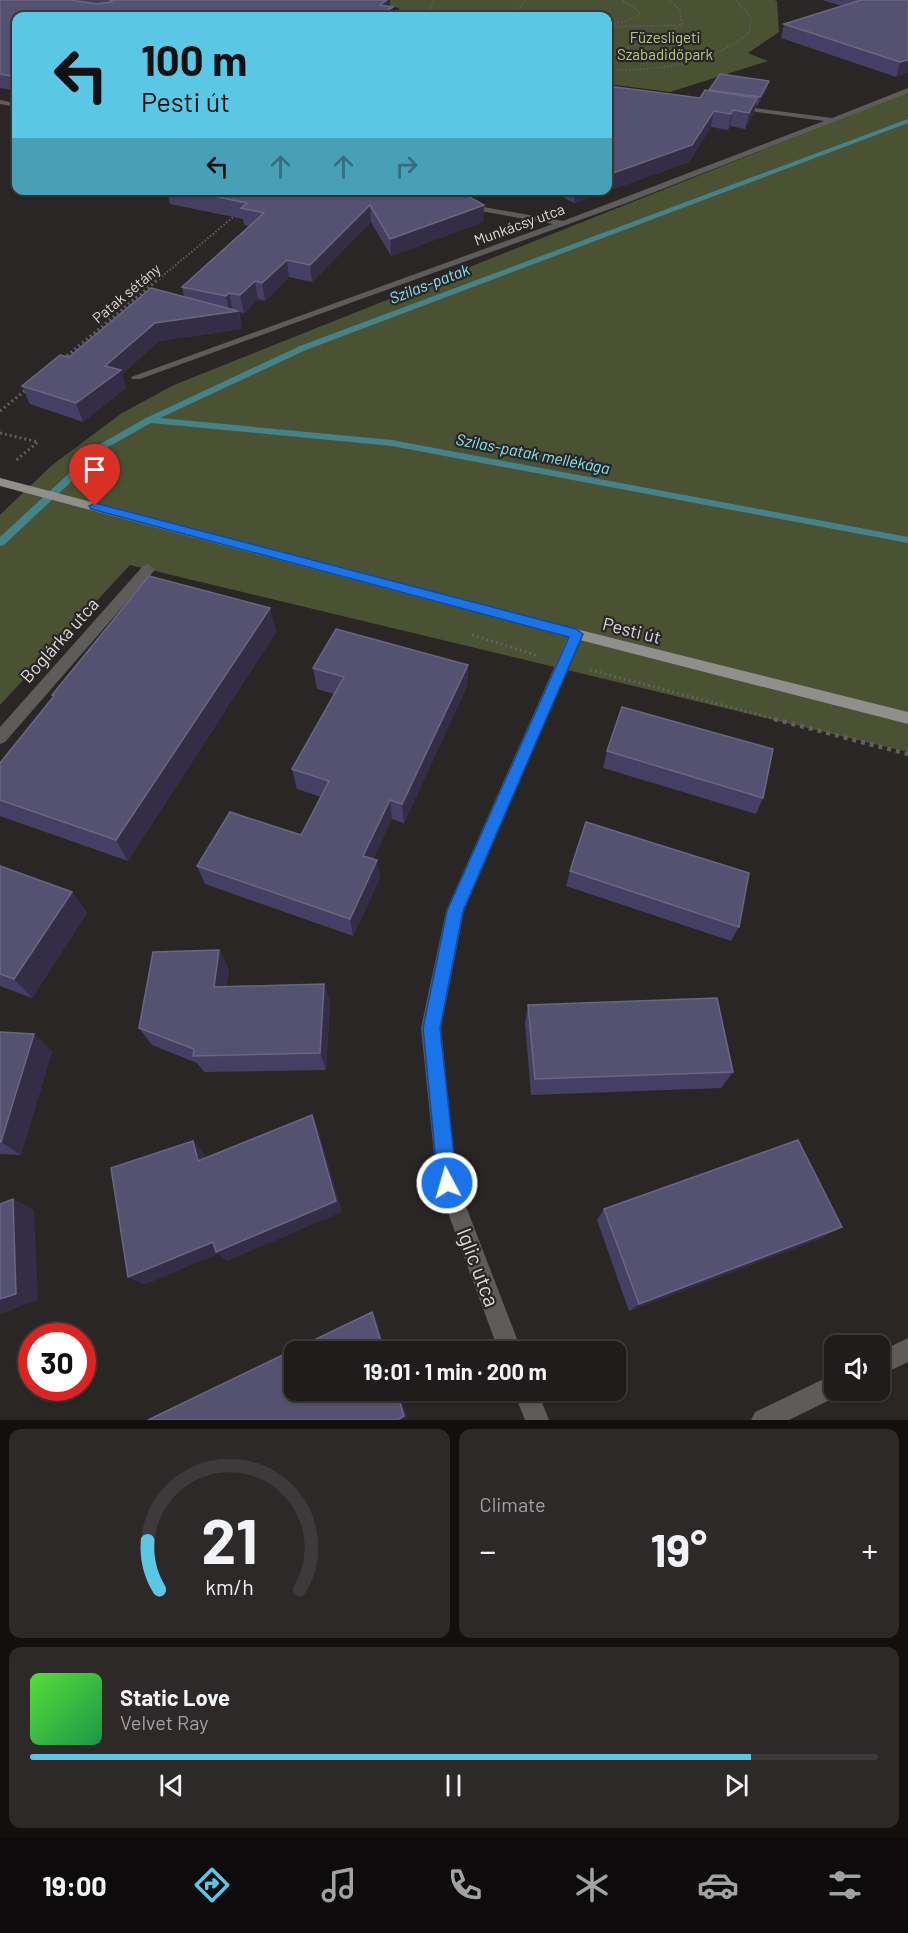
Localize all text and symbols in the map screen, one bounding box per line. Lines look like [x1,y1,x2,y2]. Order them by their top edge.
park label: Füzesligeti Szabadidőpark [617,28,714,63]
text: 100 m [141,34,247,84]
icon: left [42,36,120,114]
text: Pesti út [141,85,230,117]
icon: left [201,150,234,183]
icon: ahead [264,150,297,183]
icon: ahead [327,150,360,183]
icon: right [390,150,423,183]
street label: Munkácsy utca [471,199,567,249]
street label: Patak sétány [88,259,164,327]
water label: Szilas-patak [386,259,472,307]
water label: Szilas-patak mellékága [454,429,612,477]
pin [69,444,120,506]
icon: arrive [78,453,111,486]
street label: Boglárka utca [15,593,103,687]
street label: Pesti út [601,612,663,648]
position arrow [415,1151,479,1215]
street label: Iglic utca [453,1224,505,1310]
speed limit sign: 30 [18,1323,96,1401]
map controls [824,1335,890,1401]
button: sound [824,1335,890,1401]
text: 19:01 · 1 min · 200 m [363,1358,547,1384]
text: Climate [480,1492,546,1516]
text: 21 [201,1502,258,1576]
text: 19° [650,1522,707,1576]
text: − [480,1530,496,1570]
text: + [862,1530,878,1570]
text: km/h [205,1575,254,1600]
text: Static Love [120,1684,230,1710]
text: Velvet Ray [120,1710,209,1734]
icon: previous [155,1769,188,1802]
icon: pause [437,1769,470,1802]
icon: next [720,1769,753,1802]
icon: directions [191,1864,233,1906]
icon: music [318,1864,360,1906]
icon: phone [444,1864,486,1906]
icon: climate [571,1864,613,1906]
icon: car [697,1864,739,1906]
icon: filters [824,1864,866,1906]
text: 19:00 [42,1869,107,1901]

